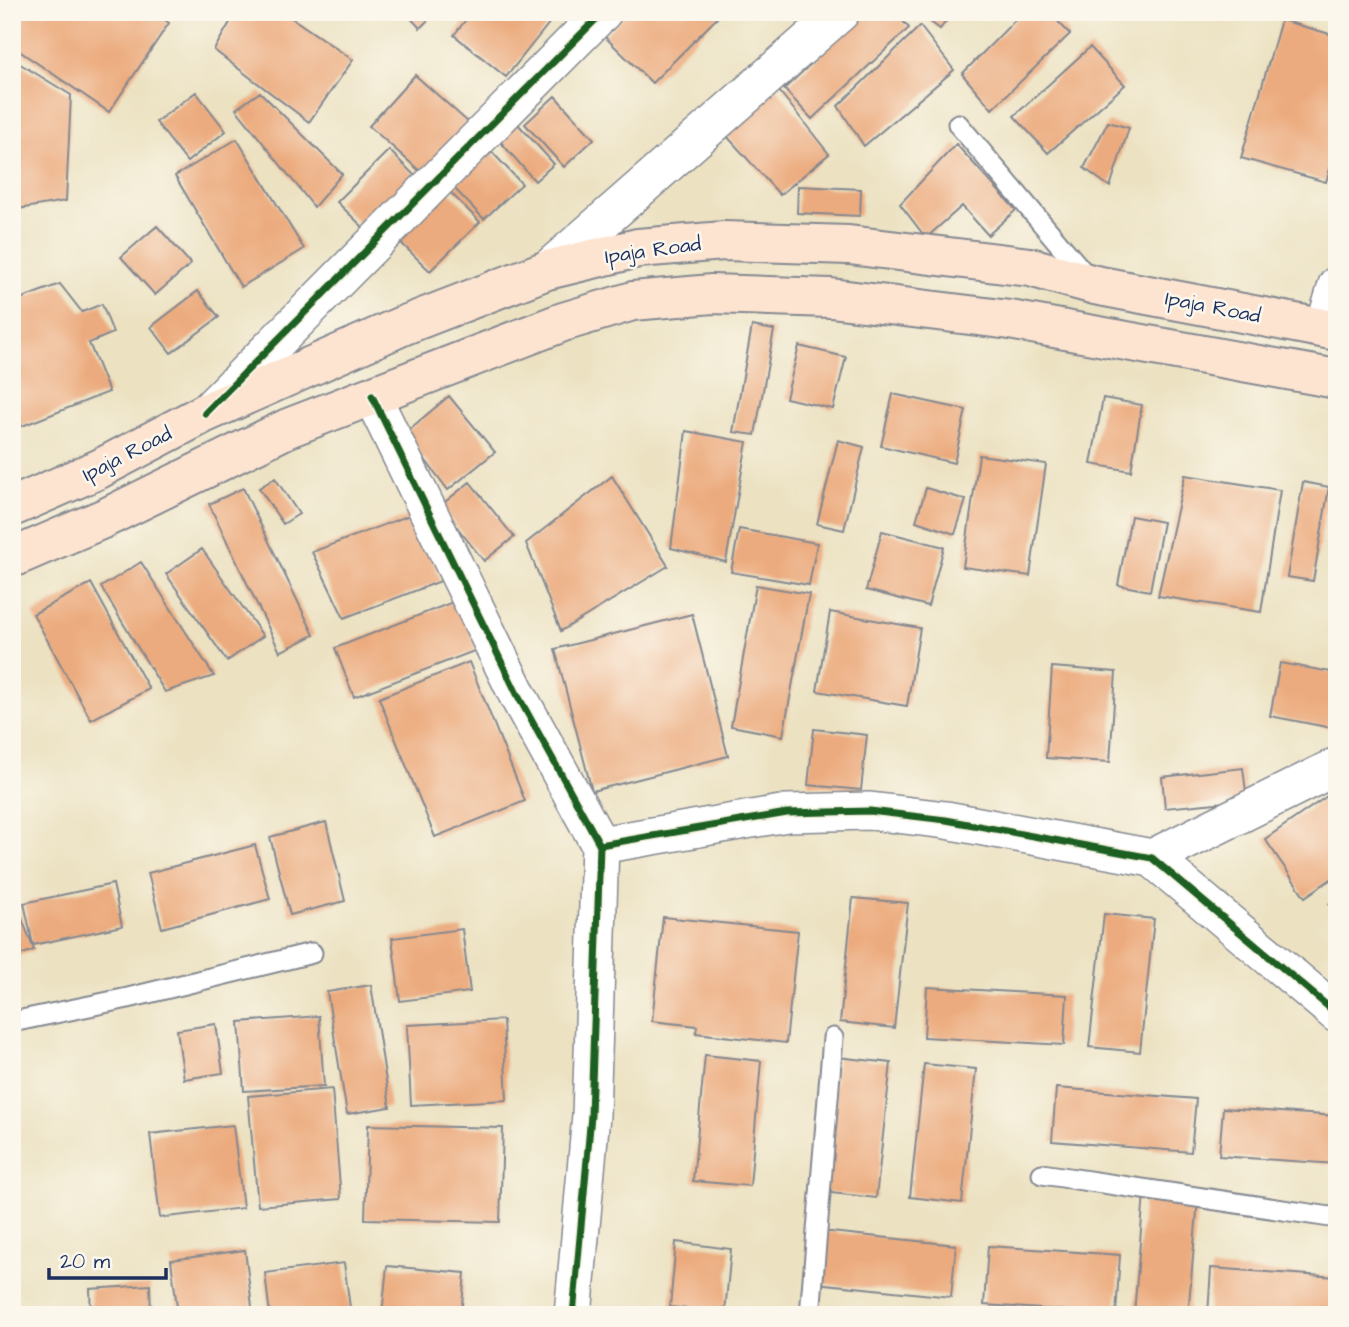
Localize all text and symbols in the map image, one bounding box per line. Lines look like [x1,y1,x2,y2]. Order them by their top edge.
street label: Ipaja Road [603,229,703,272]
street label: Ipaja Road [1163,284,1263,331]
street label: Ipaja Road [77,419,177,490]
scale bar [49,1236,166,1280]
text: 20 m [60,1247,111,1276]

